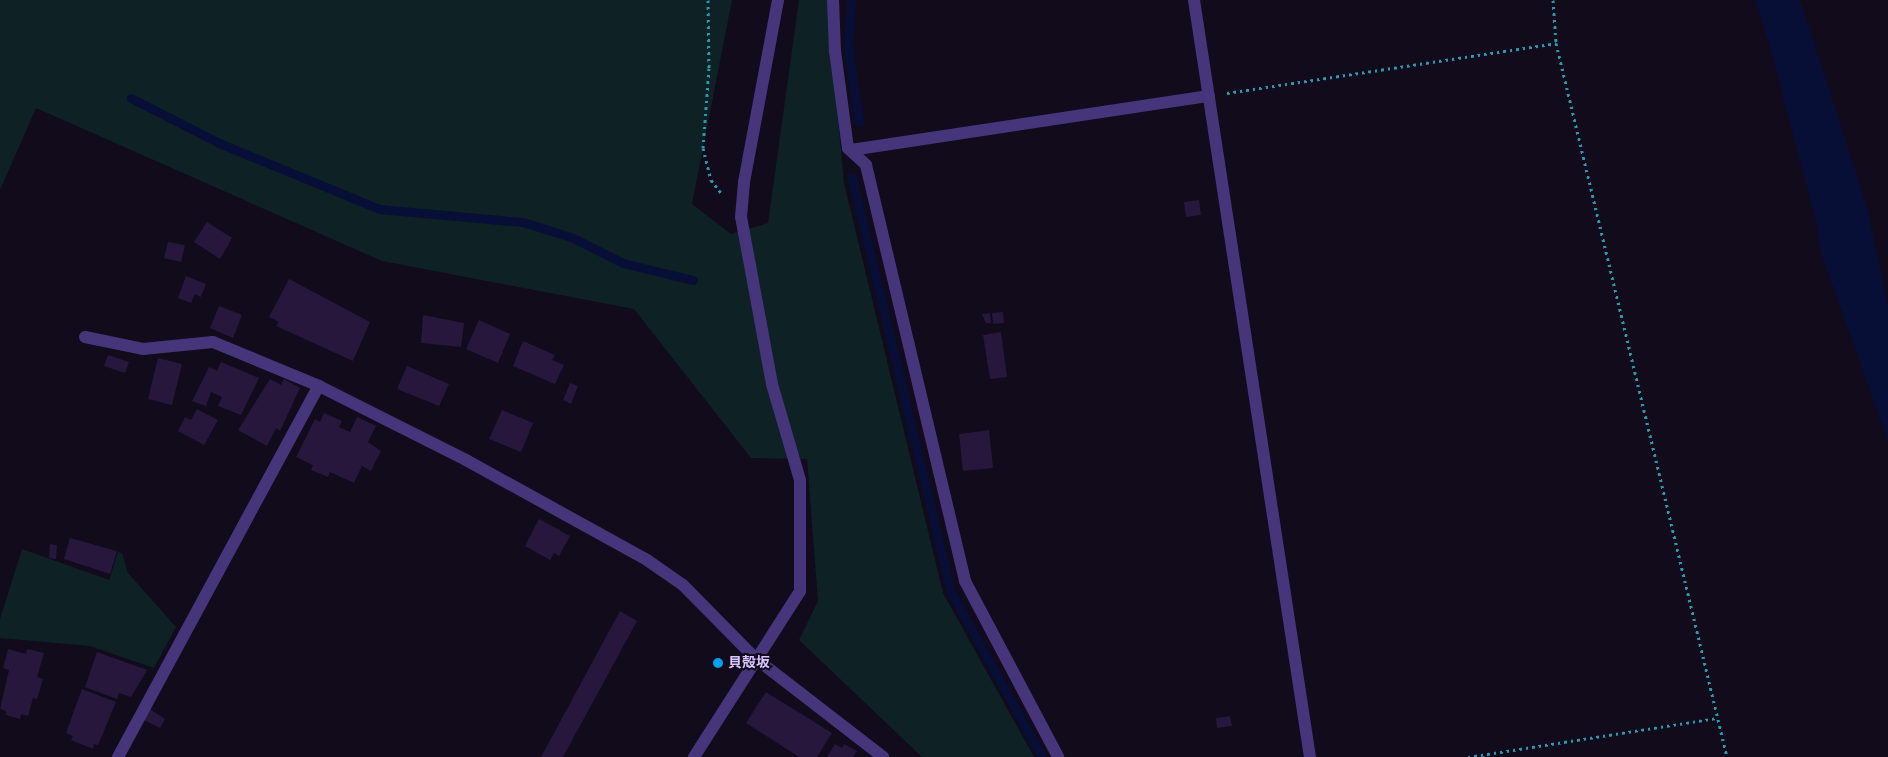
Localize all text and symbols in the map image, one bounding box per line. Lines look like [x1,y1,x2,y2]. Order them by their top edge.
place label: 貝殻坂 [728,655,770,671]
marker: 貝殻坂 [712,657,724,669]

